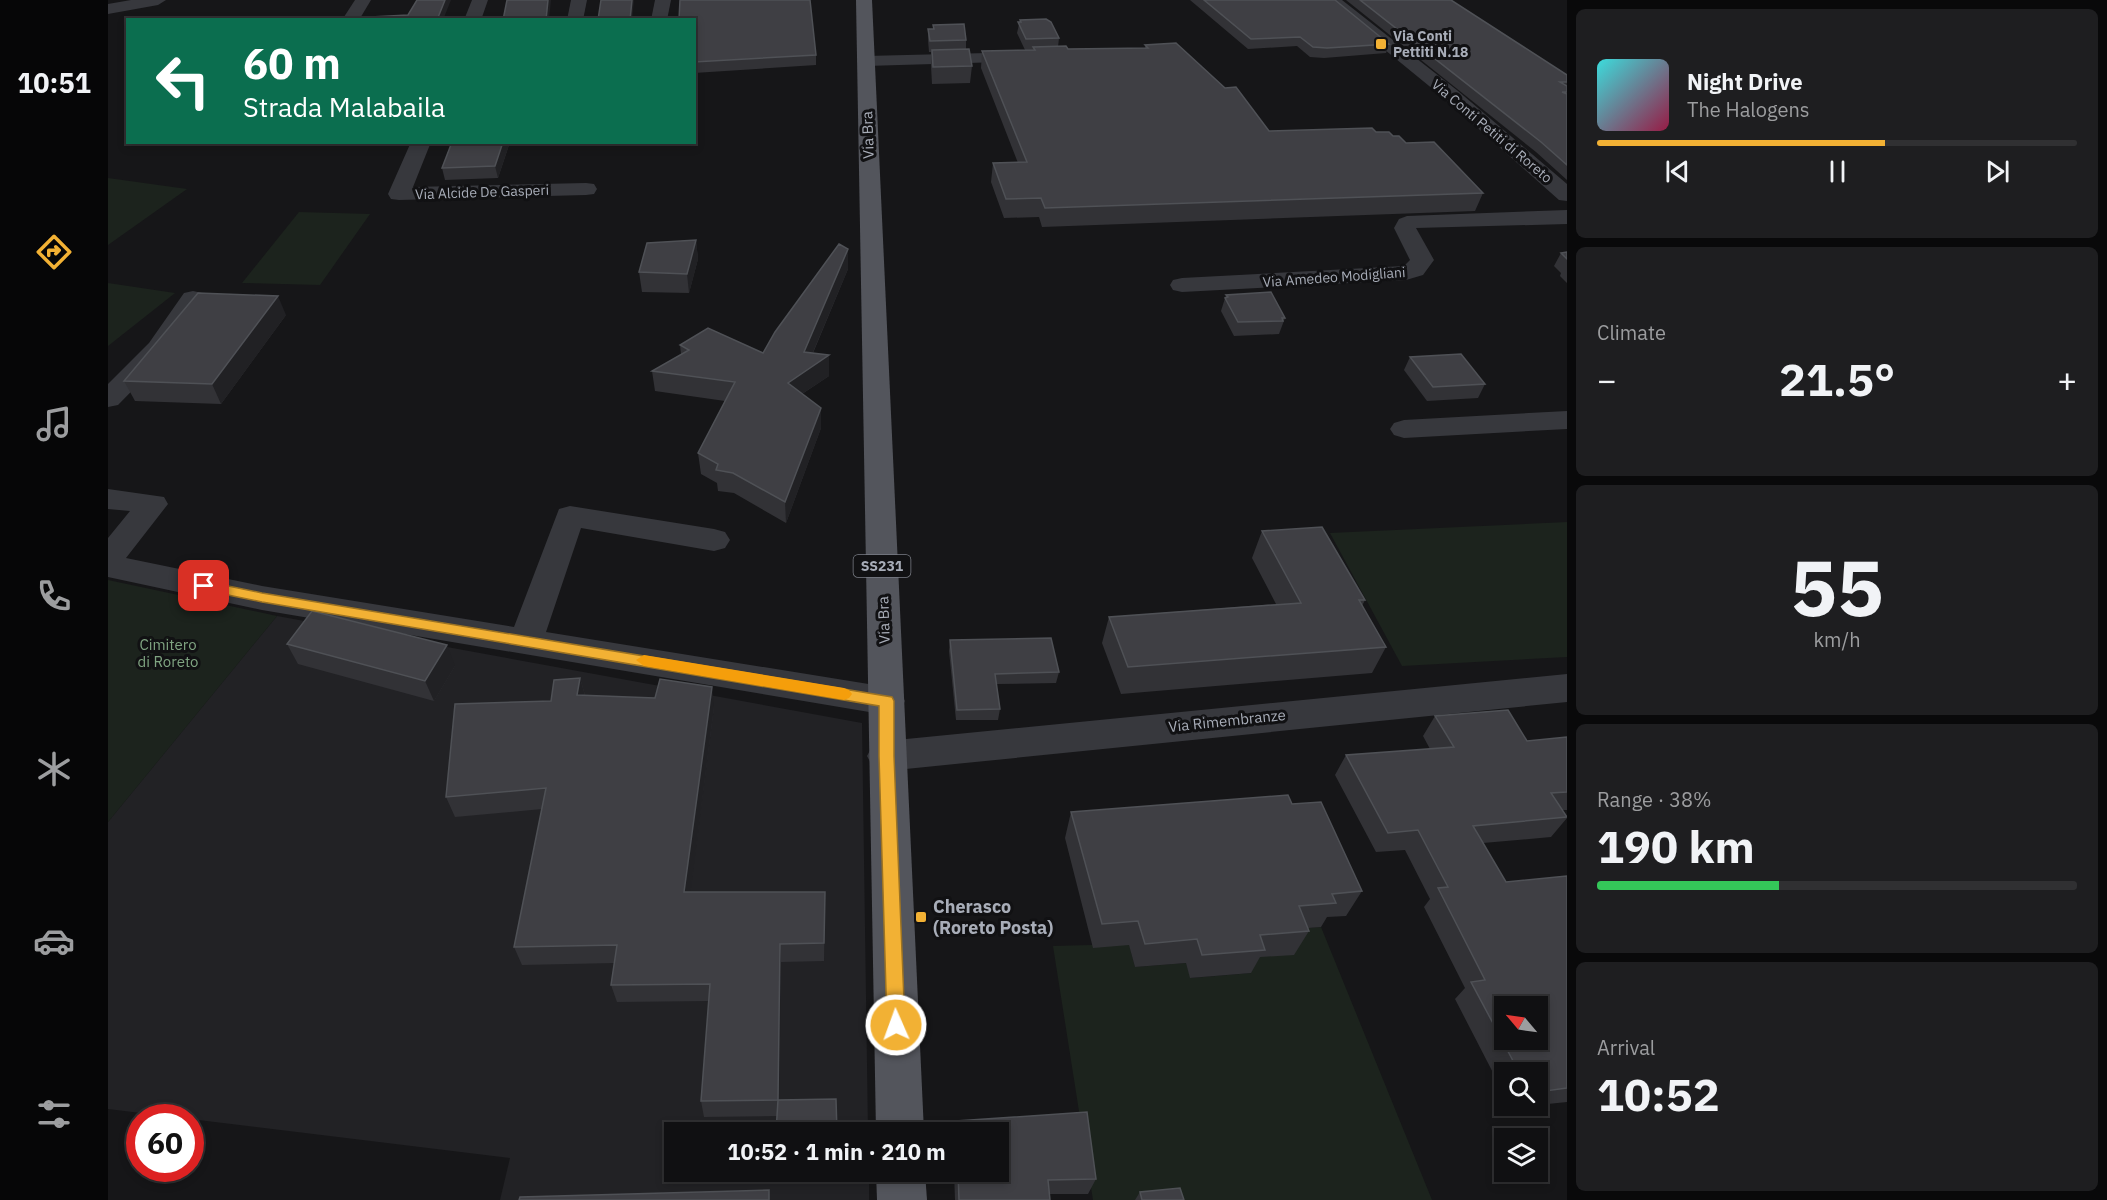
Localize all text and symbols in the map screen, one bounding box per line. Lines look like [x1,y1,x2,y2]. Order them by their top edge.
place label: Via Conti Pettiti N.18 [1393,27,1468,61]
text: 60 m [243,36,341,91]
marker: Via Conti Pettiti N.18 [1374,37,1388,51]
icon: left [144,42,222,120]
text: 10:51 [17,65,91,100]
text: Night Drive [1687,67,1803,96]
street label: Via Conti Petiti di Roreto [1428,75,1556,187]
text: Strada Malabaila [243,89,446,124]
text: The Halogens [1687,96,1809,123]
street label: Via Bra [857,111,878,159]
icon: previous [1661,155,1694,188]
icon: pause [1821,155,1854,188]
icon: next [1981,155,2014,188]
street label: Via Alcide De Gasperi [415,181,549,203]
icon: directions [33,231,75,273]
street label: Via Amedeo Modigliani [1262,263,1406,291]
text: Climate [1597,319,1666,346]
text: 21.5° [1779,350,1895,408]
text: − [1597,358,1617,401]
text: + [2057,358,2077,401]
icon: music [33,403,75,445]
text: 55 [1790,536,1884,637]
road number: SS231 [854,555,910,577]
pin [178,560,229,611]
icon: arrive [187,569,220,602]
icon: phone [33,575,75,617]
street label: Via Bra [873,596,894,644]
text: km/h [1813,626,1861,653]
park label: Cimitero di Roreto [137,635,199,671]
street label: Via Rimembranze [1167,705,1287,736]
icon: climate [33,748,75,790]
text: Range · 38% [1597,786,1712,813]
text: 190 km [1597,817,1755,875]
place label: Cherasco (Roreto Posta) [933,895,1053,939]
marker: Cherasco (Roreto Posta) [914,910,928,924]
icon: car [33,920,75,962]
position arrow [864,993,928,1057]
north arrow [1494,996,1548,1050]
map controls [1494,996,1548,1182]
text: Arrival [1597,1034,1655,1061]
button: search [1494,1062,1548,1116]
text: 10:52 [1597,1065,1720,1123]
icon: filters [33,1093,75,1135]
speed limit sign: 60 [126,1104,204,1182]
button: layers [1494,1128,1548,1182]
text: 10:52 · 1 min · 210 m [727,1137,946,1166]

